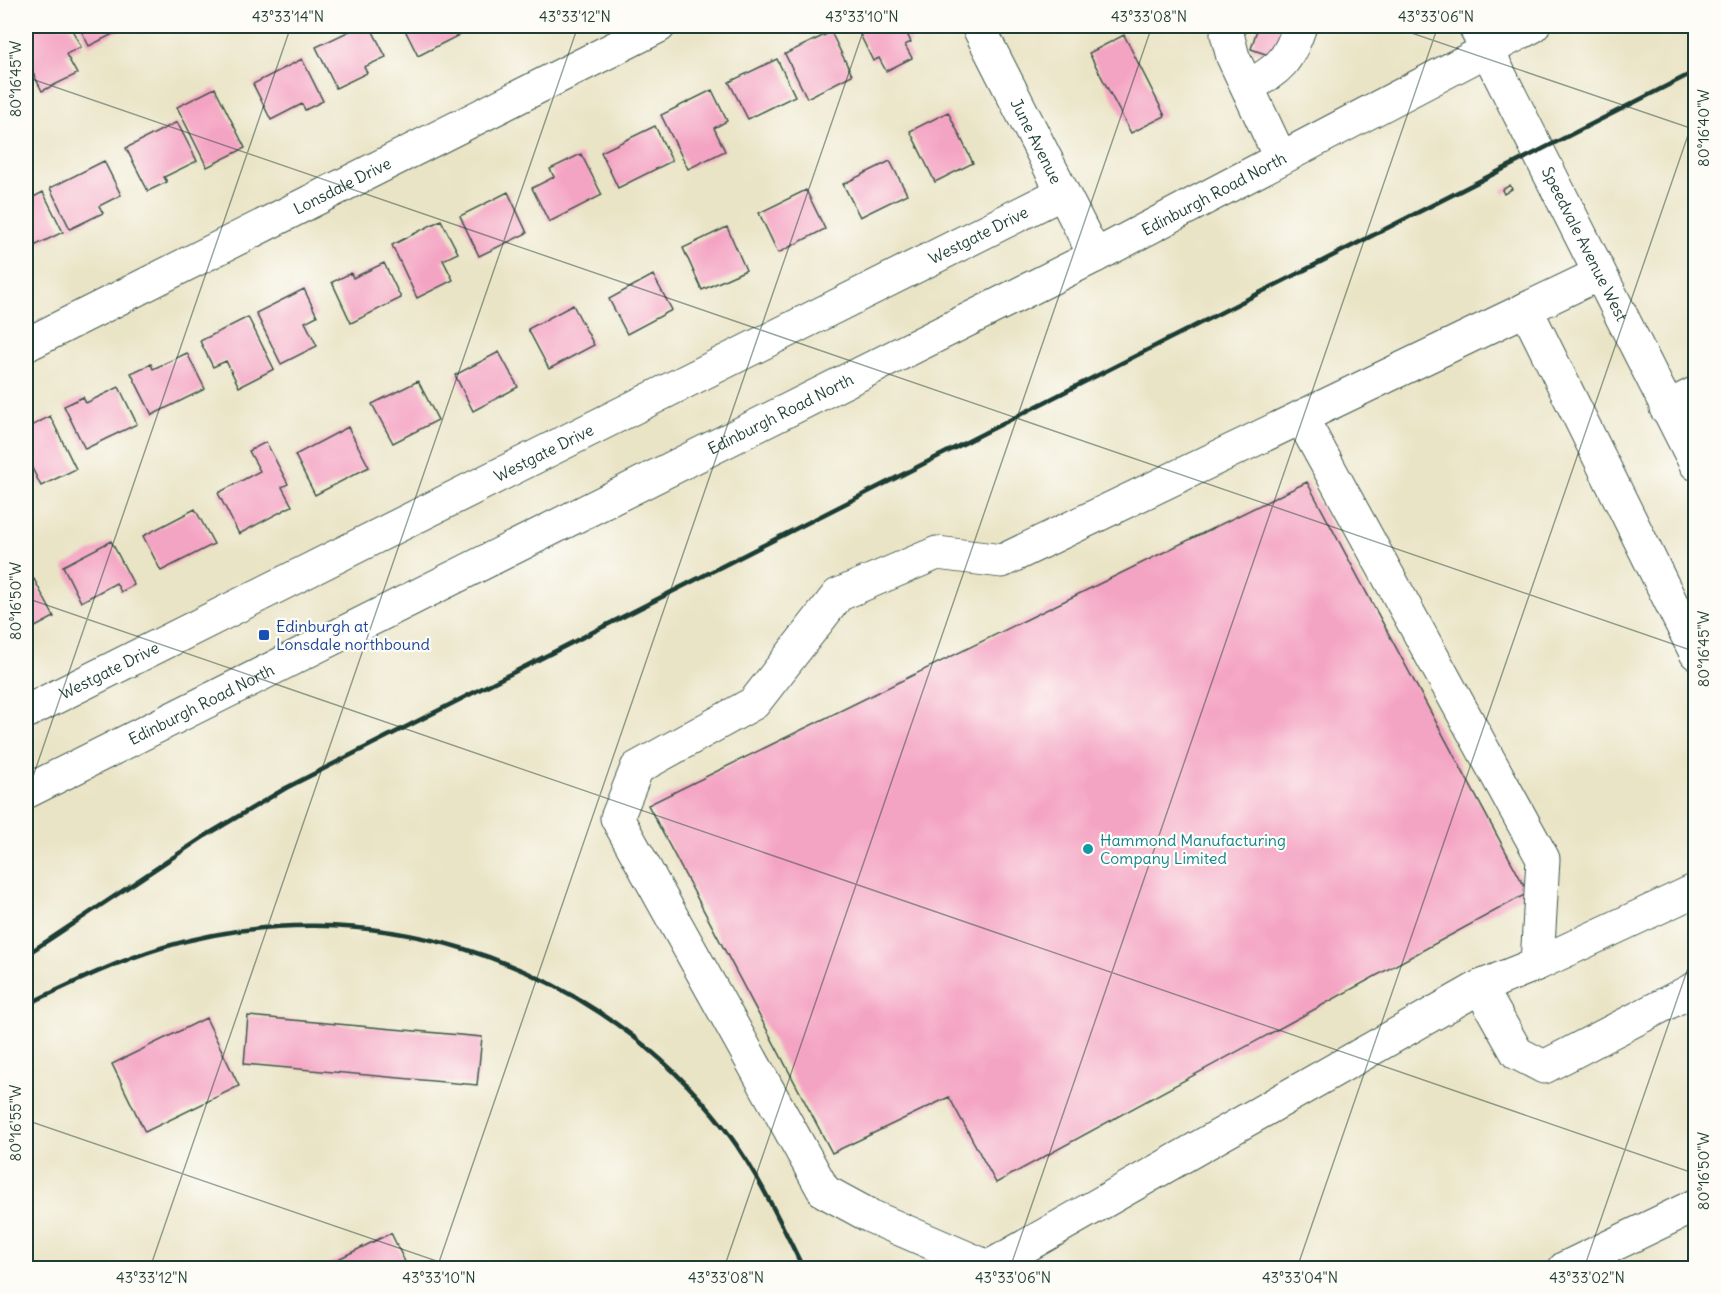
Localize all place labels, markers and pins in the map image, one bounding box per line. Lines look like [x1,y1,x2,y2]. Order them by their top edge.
place label: Edinburgh at Lonsdale northbound [276,616,430,654]
marker: Edinburgh at Lonsdale northbound [257,628,271,642]
place label: Hammond Manufacturing Company Limited [1100,830,1286,868]
marker: Hammond Manufacturing Company Limited [1081,842,1095,856]

